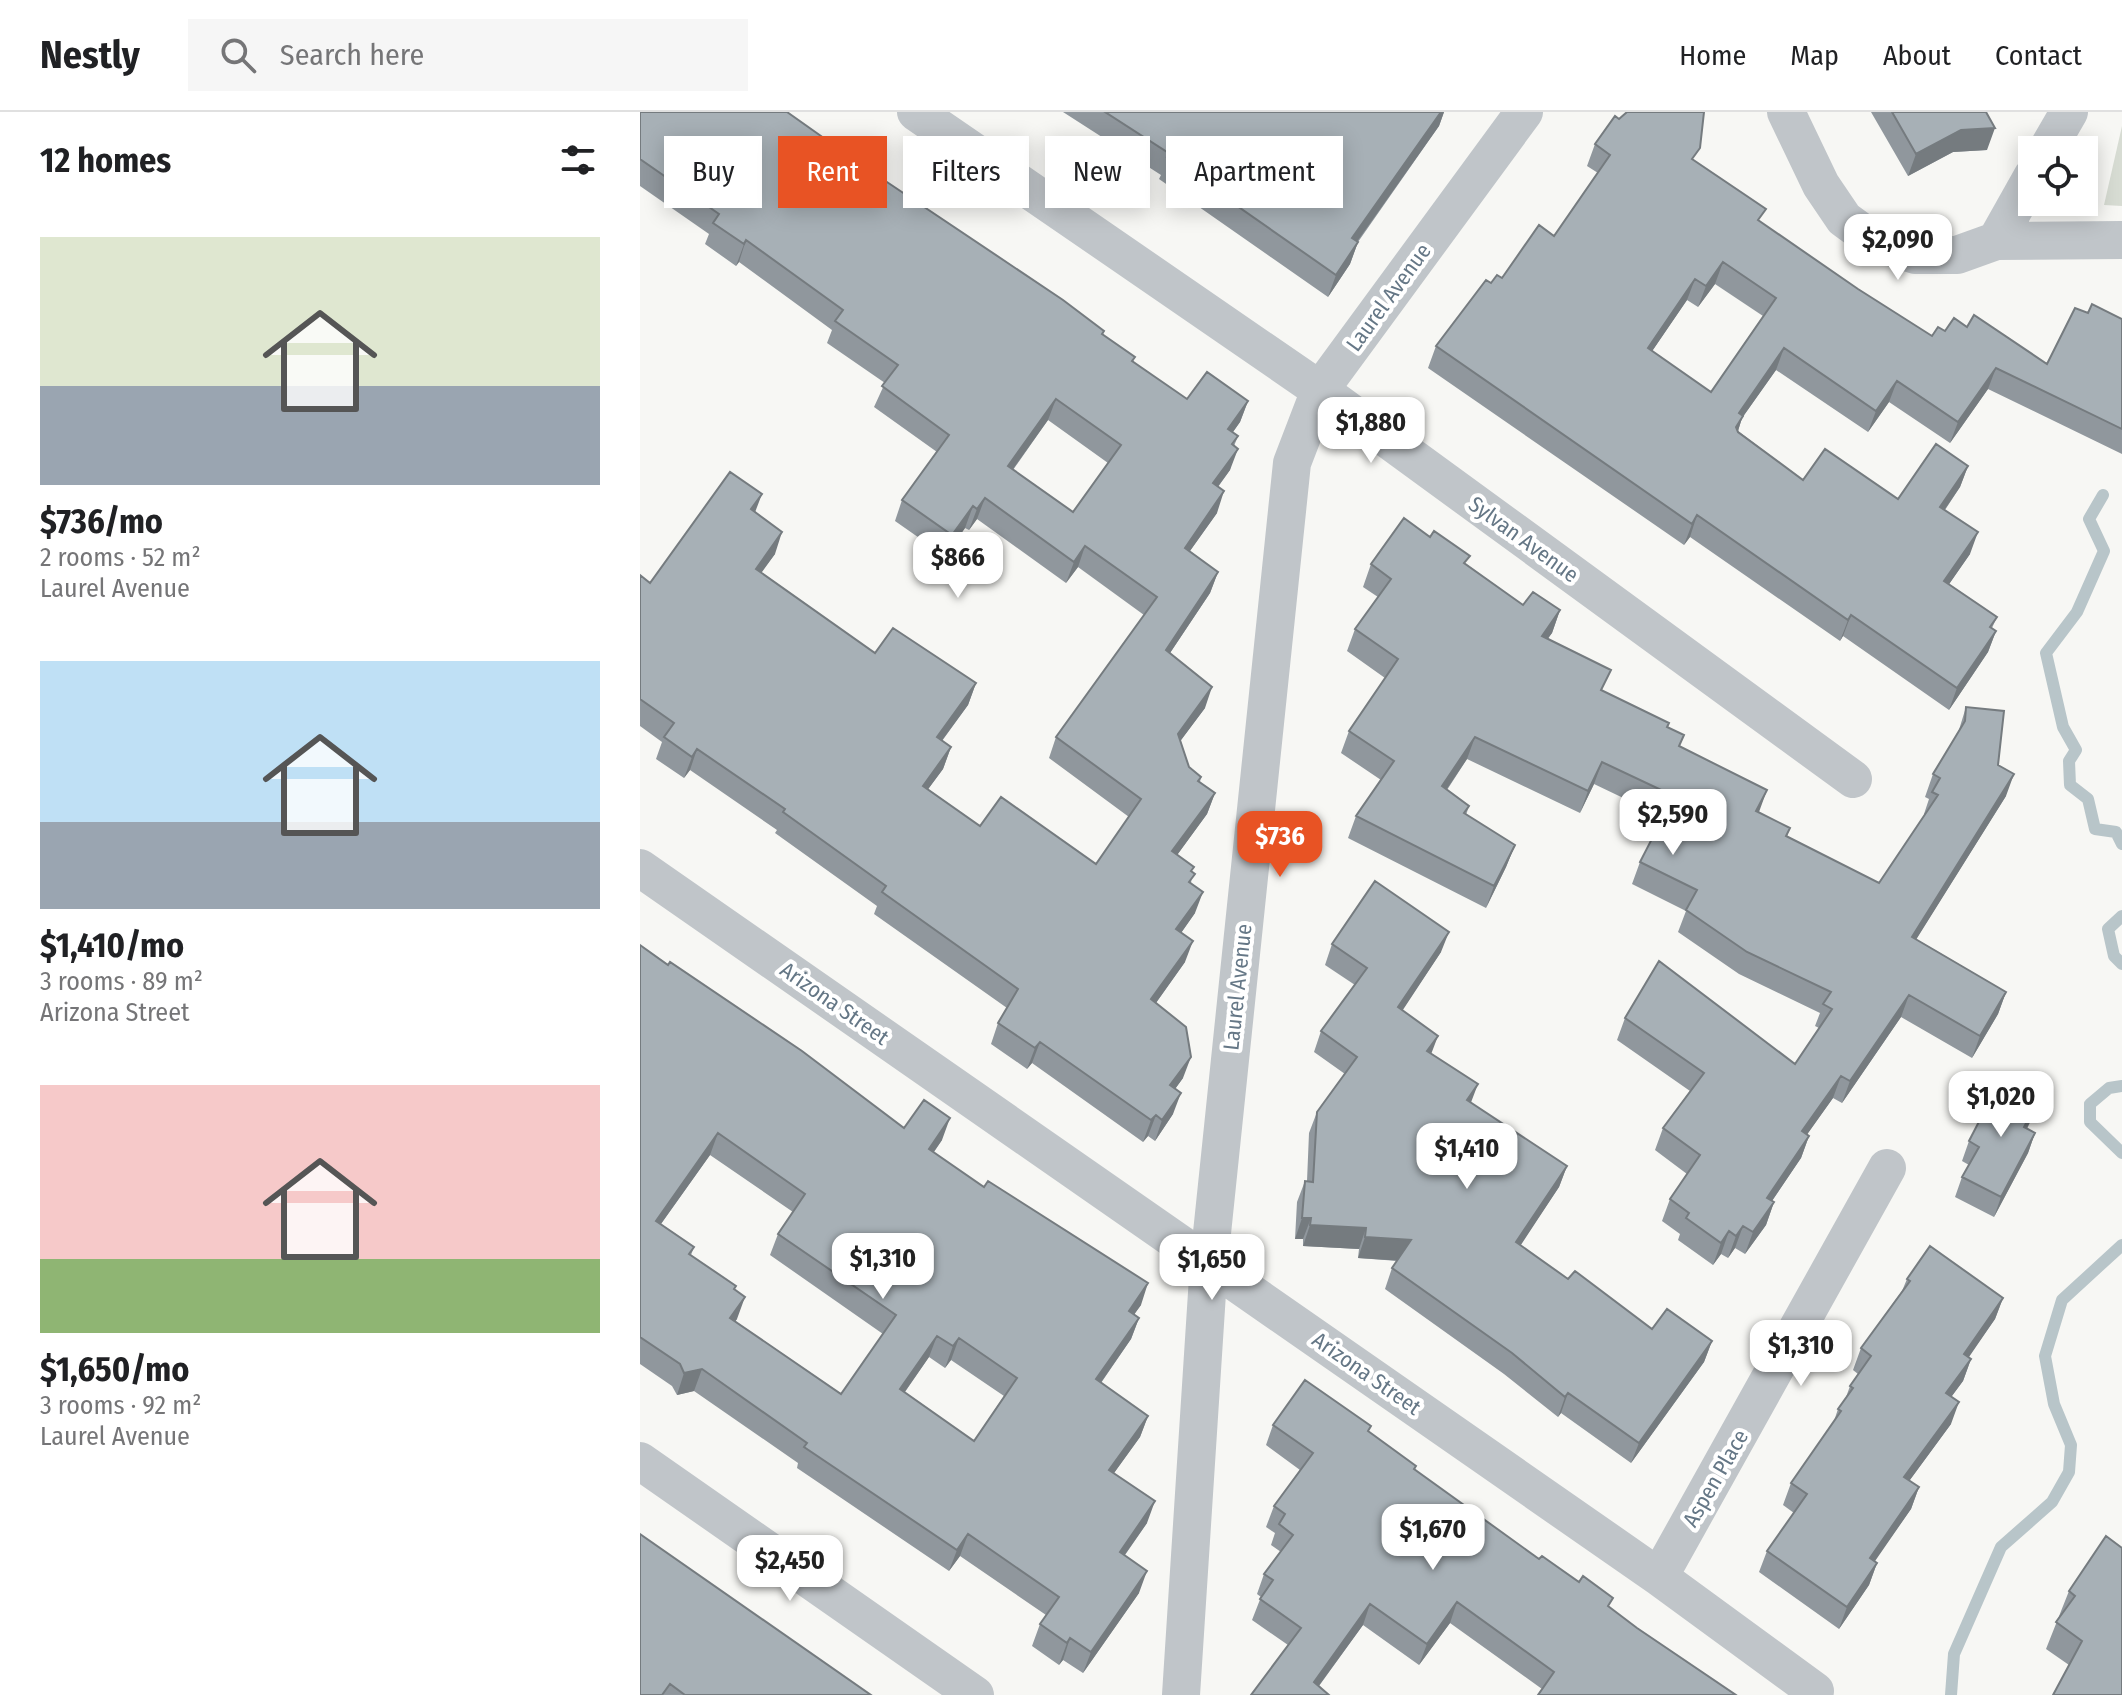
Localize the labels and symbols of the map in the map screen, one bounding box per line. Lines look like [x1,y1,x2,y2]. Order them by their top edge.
pin: $2,090 [1833,214,1963,282]
street label: Laurel Avenue [1340,238,1437,357]
pin: $1,880 [1306,397,1436,465]
street label: Sylvan Avenue [1463,491,1584,588]
pin: $866 [911,532,1005,600]
pin: $2,590 [1608,789,1738,857]
pin: $736 [1233,811,1327,879]
street label: Laurel Avenue [1217,923,1258,1052]
street label: Arizona Street [775,956,895,1051]
pin: $1,020 [1936,1071,2066,1139]
pin: $1,410 [1402,1123,1532,1191]
pin: $1,310 [818,1233,948,1301]
pin: $1,650 [1147,1234,1277,1302]
pin: $1,310 [1736,1320,1866,1388]
street label: Arizona Street [1307,1326,1427,1421]
street label: Aspen Place [1677,1425,1754,1532]
pin: $1,670 [1368,1504,1498,1572]
pin: $2,450 [725,1535,855,1603]

